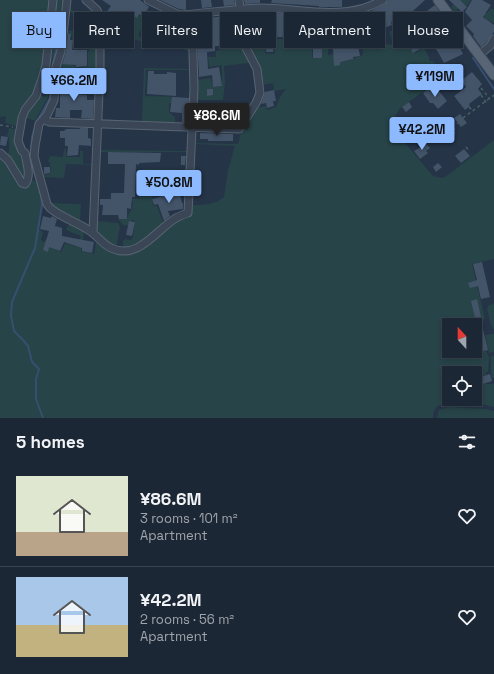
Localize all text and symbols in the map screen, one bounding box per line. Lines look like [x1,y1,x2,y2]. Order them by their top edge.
chip: Buy [12,12,66,48]
chip: Rent [74,12,134,48]
chip: Filters [142,12,212,48]
chip: New [220,12,276,48]
chip: Apartment [284,12,385,48]
chip: House [393,12,463,48]
pin: ¥119M [407,64,463,98]
pin: ¥66.2M [41,68,107,102]
text: ¥119M [415,68,455,85]
text: ¥66.2M [50,72,98,89]
pin: ¥86.6M [184,103,250,137]
text: ¥86.6M [193,107,241,124]
pin: ¥42.2M [389,117,455,151]
text: ¥42.2M [398,121,446,138]
pin: ¥50.8M [136,170,202,204]
text: ¥50.8M [145,174,193,191]
north arrow [442,318,482,358]
map controls [442,318,482,406]
button: locate [442,366,482,406]
text: 5 homes [16,431,85,453]
icon: filters [456,431,478,453]
text: ¥86.6M [140,488,202,510]
icon: home [48,492,96,540]
icon: heart [456,505,478,527]
text: 3 rooms · 101 m² [140,510,238,527]
text: Apartment [140,527,208,544]
text: ¥42.2M [140,589,202,611]
icon: home [48,593,96,641]
icon: heart [456,606,478,628]
text: 2 rooms · 56 m² [140,611,234,628]
text: Apartment [140,628,208,645]

